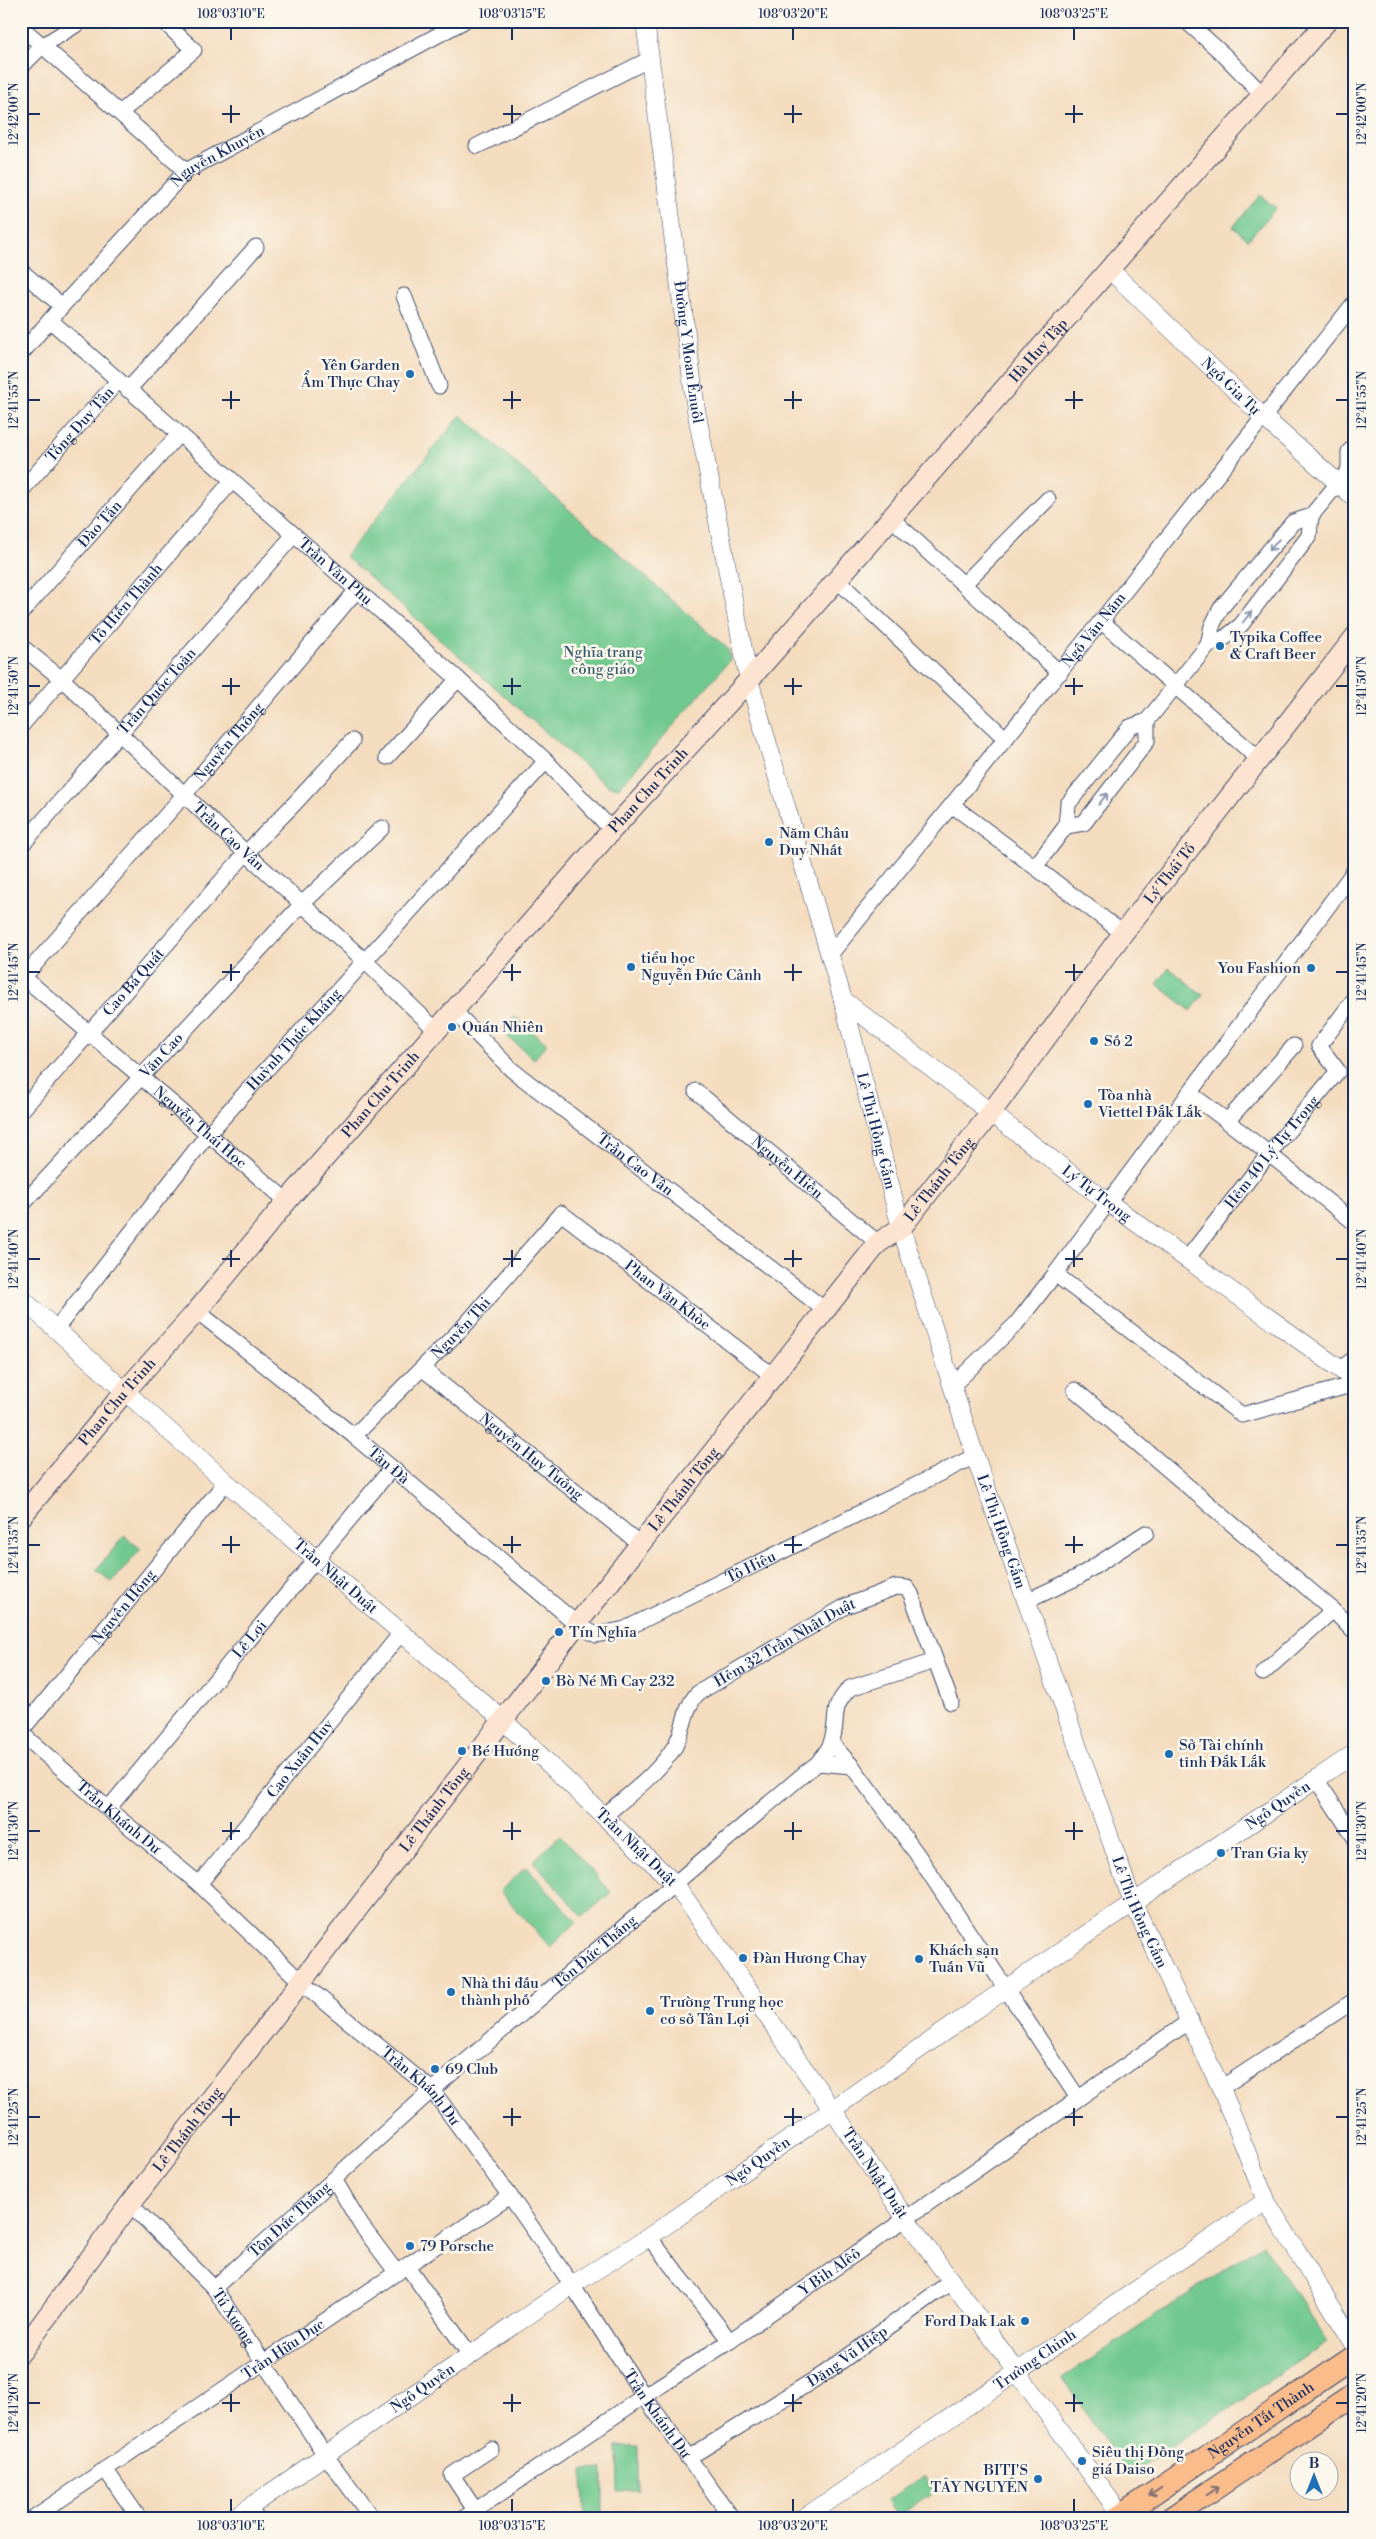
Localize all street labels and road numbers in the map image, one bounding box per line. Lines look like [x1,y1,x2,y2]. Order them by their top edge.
street label: Nguyễn Khuyến [166,121,268,191]
street label: Đường Y Moan Ênuôl [670,280,708,426]
street label: Hà Huy Tập [1005,314,1072,387]
street label: Ngô Gia Tự [1197,353,1265,419]
street label: Tống Duy Tân [42,383,118,466]
street label: Đào Tấn [74,496,126,551]
street label: Trần Văn Phụ [294,534,377,609]
street label: Tô Hiến Thành [86,559,167,649]
street label: Ngô Văn Năm [1058,588,1130,671]
street label: Trần Quốc Toản [114,644,200,739]
street label: Nguyễn Thông [190,698,268,786]
street label: Phan Chu Trinh [604,744,692,837]
street label: Trần Cao Vân [189,798,269,875]
street label: Lý Thái Tổ [1140,839,1200,908]
street label: Cao Bá Quát [99,944,169,1020]
street label: Huỳnh Thúc Kháng [243,984,345,1094]
street label: Văn Cao [135,1028,187,1083]
street label: Phan Chu Trinh [337,1047,424,1142]
street label: Lê Thị Hồng Gấm [852,1070,900,1191]
street label: Nguyễn Thái Học [149,1082,251,1172]
street label: Hẻm 40 Lý Tự Trọng [1220,1091,1323,1212]
street label: Trần Cao Vân [593,1129,677,1200]
street label: Nguyễn Hiền [748,1132,827,1203]
street label: Lê Thánh Tông [900,1133,978,1226]
street label: Lý Tự Trọng [1058,1161,1135,1226]
street label: Phan Văn Khòe [621,1256,715,1334]
street label: Nguyễn Thi [427,1293,495,1363]
street label: Phan Chu Trinh [74,1354,160,1450]
street label: Nguyễn Huy Tưởng [475,1409,587,1504]
street label: Tản Đà [364,1442,414,1488]
street label: Lê Thánh Tông [644,1443,723,1535]
street label: Lê Thị Hồng Gấm [973,1472,1031,1591]
street label: Trần Nhật Duật [290,1535,382,1618]
street label: Tô Hiệu [722,1546,779,1587]
street label: Nguyên Hồng [87,1565,160,1648]
street label: Hẻm 32 Trần Nhật Duật [711,1594,859,1691]
street label: Lê Lợi [228,1616,271,1662]
street label: Cao Xuân Huy [263,1715,338,1802]
street label: Lê Thánh Tông [395,1763,473,1856]
street label: Trần Khánh Dư [72,1776,165,1858]
street label: Ngô Quyền [1242,1776,1314,1834]
street label: Trần Nhật Duật [592,1804,682,1891]
street label: Lê Thị Hồng Gấm [1108,1854,1172,1971]
street label: Tôn Đức Thắng [549,1911,641,1993]
street label: Trần Khánh Dư [377,2043,465,2130]
street label: Lê Thánh Tông [149,2083,227,2176]
street label: Trần Nhật Duật [838,2124,913,2223]
street label: Ngô Quyền [722,2132,794,2190]
street label: Tôn Đức Thắng [245,2177,335,2261]
street label: Y Bih Alêô [794,2243,864,2300]
street label: Tú Xương [208,2285,260,2350]
street label: Trần Hữu Dực [238,2314,328,2384]
street label: Đặng Vũ Hiệp [804,2321,891,2391]
street label: Trường Chinh [990,2325,1080,2395]
street label: Ngô Quyền [387,2359,459,2417]
street label: Trần Khánh Dư [619,2365,695,2462]
street label: Nguyễn Tất Thành [1204,2377,1318,2463]

